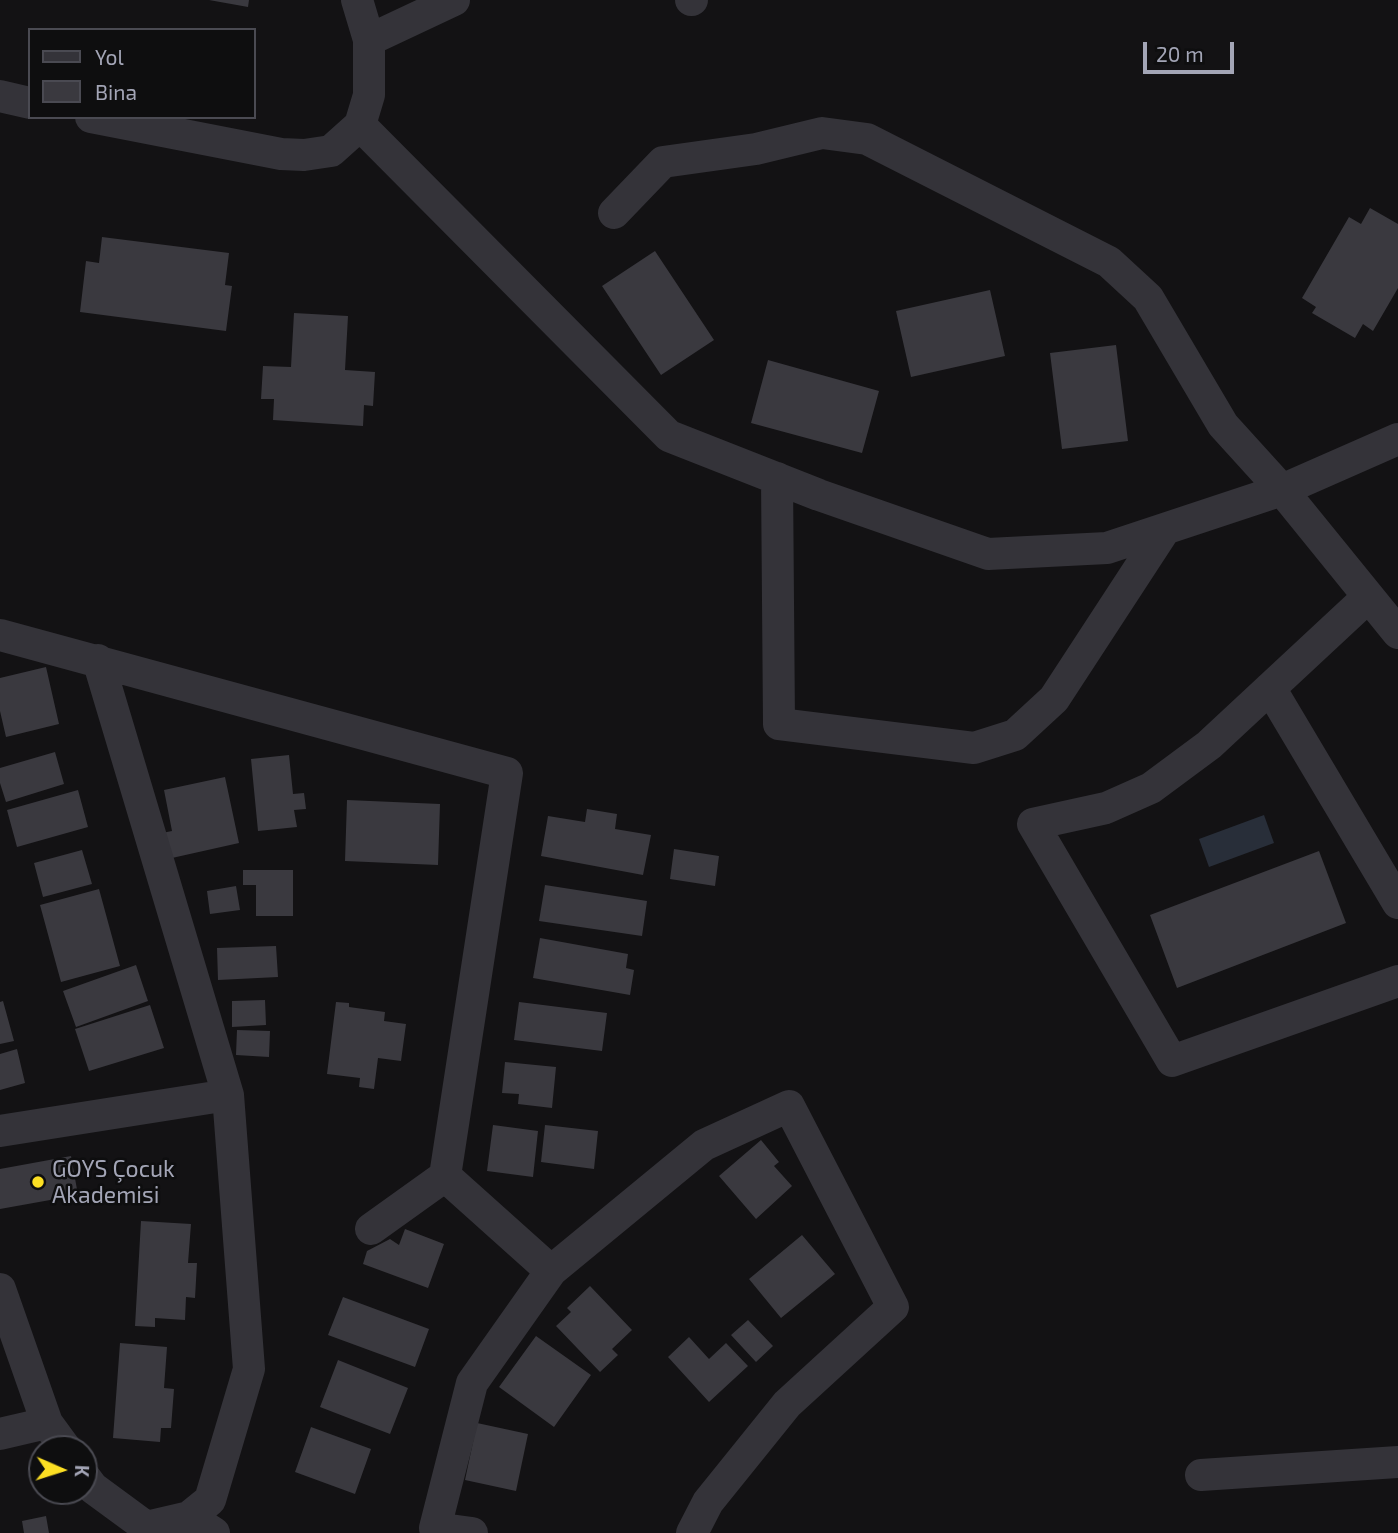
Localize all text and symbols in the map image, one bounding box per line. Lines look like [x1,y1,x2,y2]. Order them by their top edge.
legend [28,28,256,119]
scale bar [1146,28,1237,72]
text: 20 m [1156,41,1204,66]
text: Yol [95,44,124,69]
text: Bina [95,79,137,104]
place label: GOYS Çocuk Akademisi [52,1155,175,1209]
marker: GOYS Çocuk Akademisi [30,1174,46,1190]
north arrow [28,1435,98,1505]
text: K [71,1464,94,1478]

